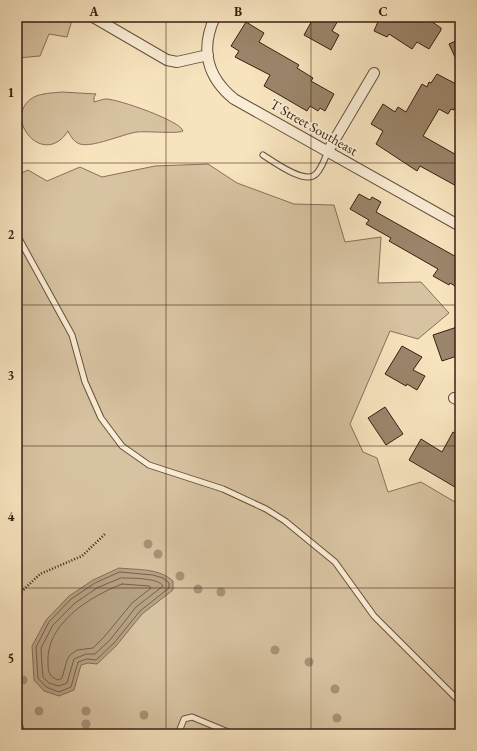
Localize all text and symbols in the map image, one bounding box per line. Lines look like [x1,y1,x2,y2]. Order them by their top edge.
text: A [88,3,99,20]
text: B [234,3,242,20]
text: C [378,3,388,20]
text: 1 [8,84,15,101]
street label: T Street Southeast [267,95,362,160]
text: 2 [8,226,15,243]
text: 3 [8,367,15,384]
text: 4 [8,508,15,525]
text: 5 [8,650,14,667]

